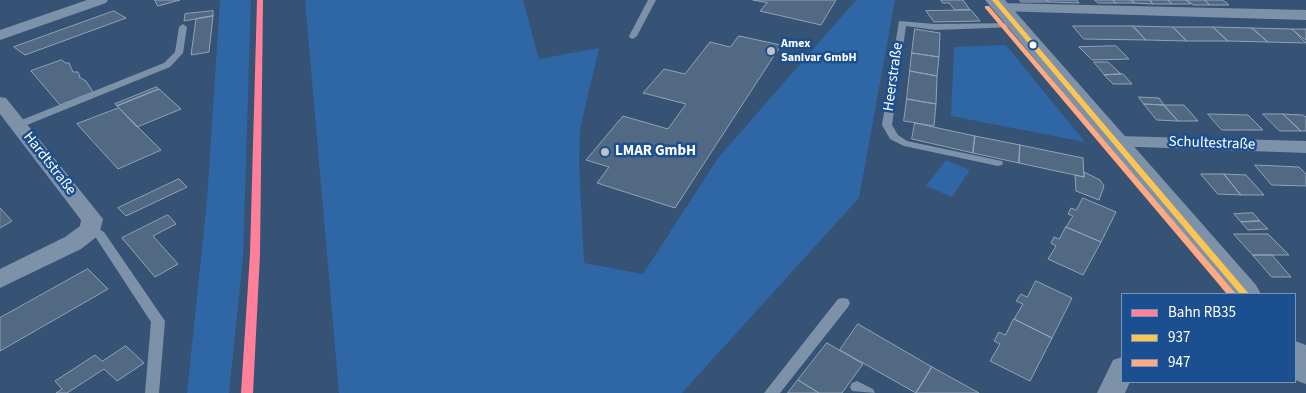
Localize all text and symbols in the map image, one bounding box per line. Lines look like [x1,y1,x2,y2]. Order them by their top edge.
place label: Amex Sanivar GmbH [781,37,857,65]
unlabelled marker [1028,40,1038,50]
street label: Heerstraße [880,41,908,113]
marker: Amex Sanivar GmbH [765,45,777,57]
street label: Hardtstraße [19,129,79,199]
street label: Schultestraße [1168,133,1256,155]
place label: LMAR GmbH [615,143,696,161]
marker: LMAR GmbH [599,146,611,158]
legend [1121,293,1296,383]
text: Bahn RB35 [1168,302,1236,323]
text: 937 [1168,327,1190,348]
text: 947 [1168,352,1190,373]

